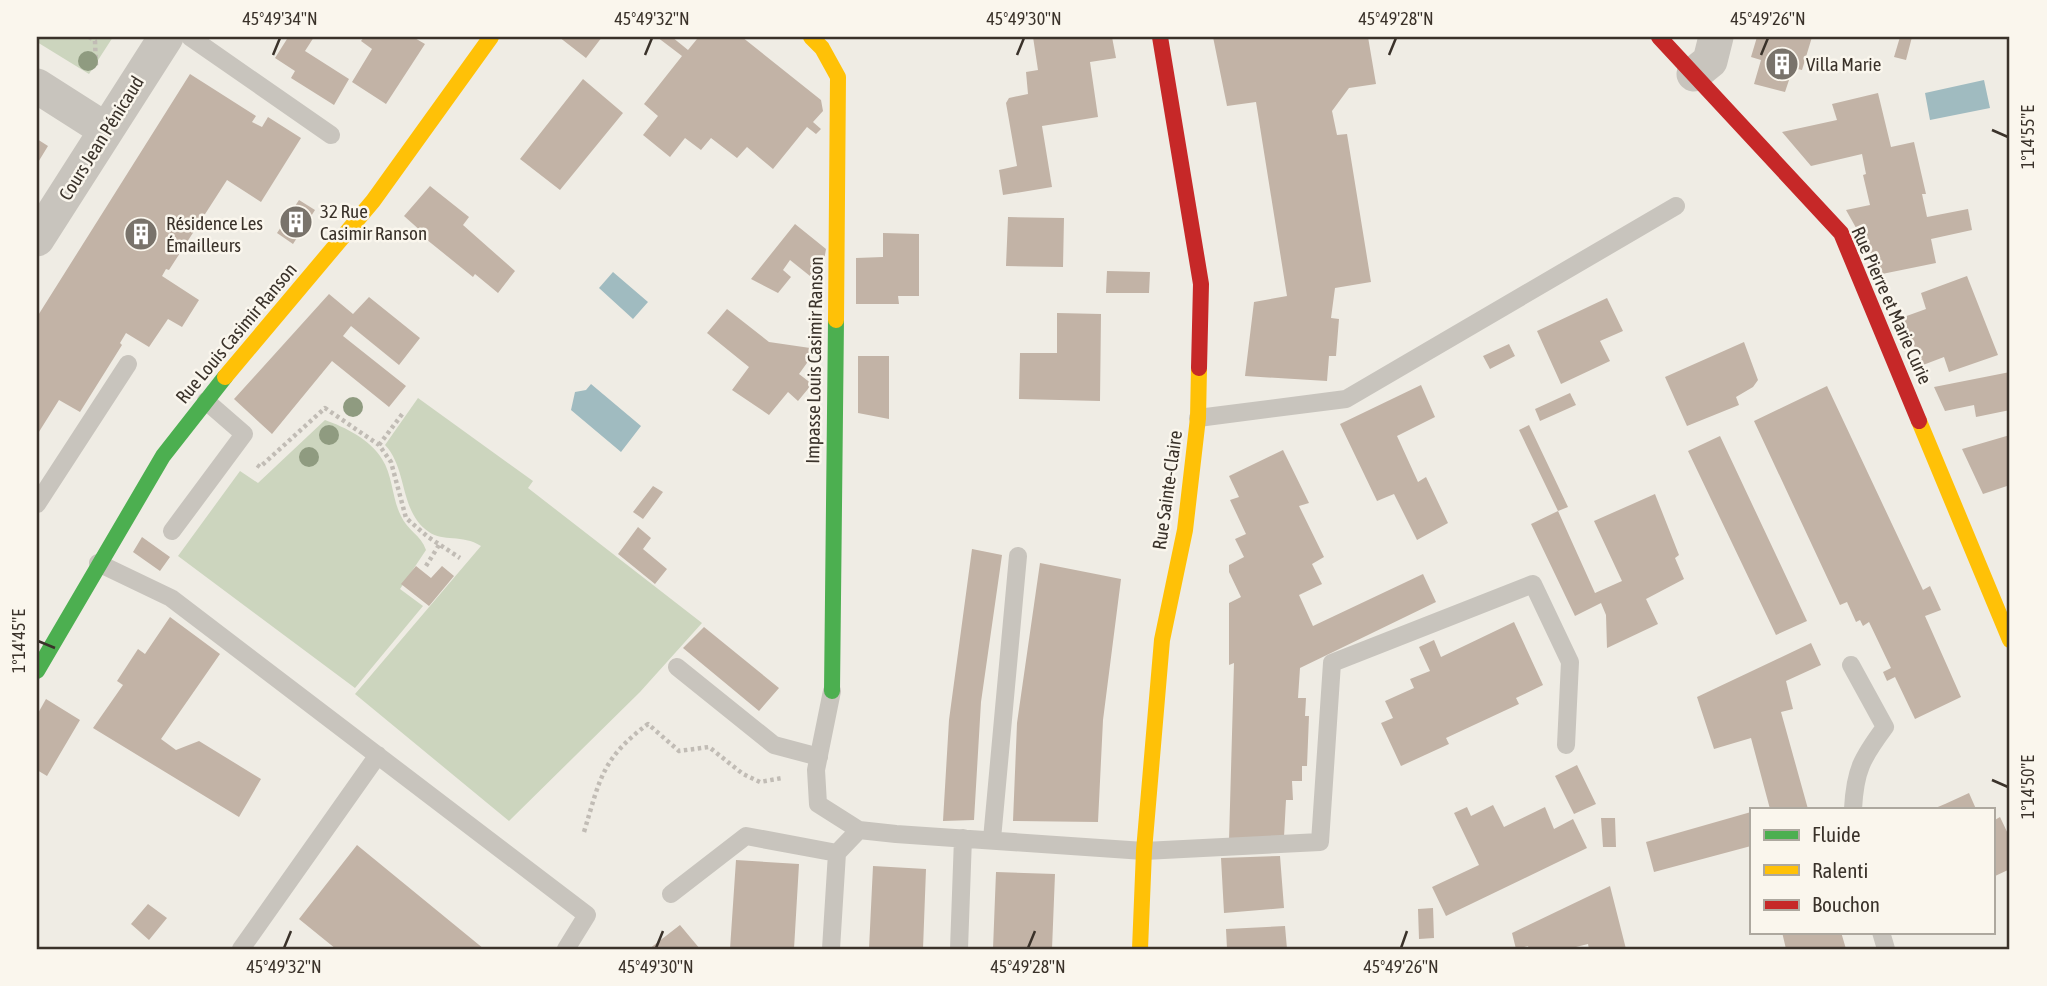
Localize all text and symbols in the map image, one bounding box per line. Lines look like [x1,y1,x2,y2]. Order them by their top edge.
text: 45°49'34"N [242,8,318,29]
text: 45°49'32"N [614,8,690,29]
text: 45°49'30"N [986,8,1062,29]
text: 45°49'28"N [1358,8,1434,29]
text: 45°49'26"N [1730,8,1806,29]
building icon: Villa Marie [1763,45,1801,83]
place label: Villa Marie [1806,53,1881,75]
street label: Cours Jean Pénicaud [54,72,148,204]
text: 1°14'55"E [2017,105,2038,169]
place label: 32 Rue Casimir Ranson [320,200,427,244]
building icon: 32 Rue Casimir Ranson [277,203,315,241]
place label: Résidence Les Émailleurs [166,212,263,256]
building icon: Résidence Les Émailleurs [122,215,160,253]
street label: Rue Pierre et Marie Curie [1847,223,1937,387]
street label: Impasse Louis Casimir Ranson [801,256,827,464]
street label: Rue Louis Casimir Ranson [171,258,301,408]
street label: Rue Sainte-Claire [1148,429,1186,551]
text: 1°14'45"E [8,609,29,673]
text: 1°14'50"E [2017,755,2038,819]
legend [1750,808,1994,934]
text: Fluide [1812,822,1861,846]
text: Ralenti [1812,858,1868,882]
text: Bouchon [1812,892,1880,916]
text: 45°49'32"N [246,956,322,977]
text: 45°49'30"N [618,956,694,977]
text: 45°49'28"N [990,956,1066,977]
text: 45°49'26"N [1363,956,1439,977]

